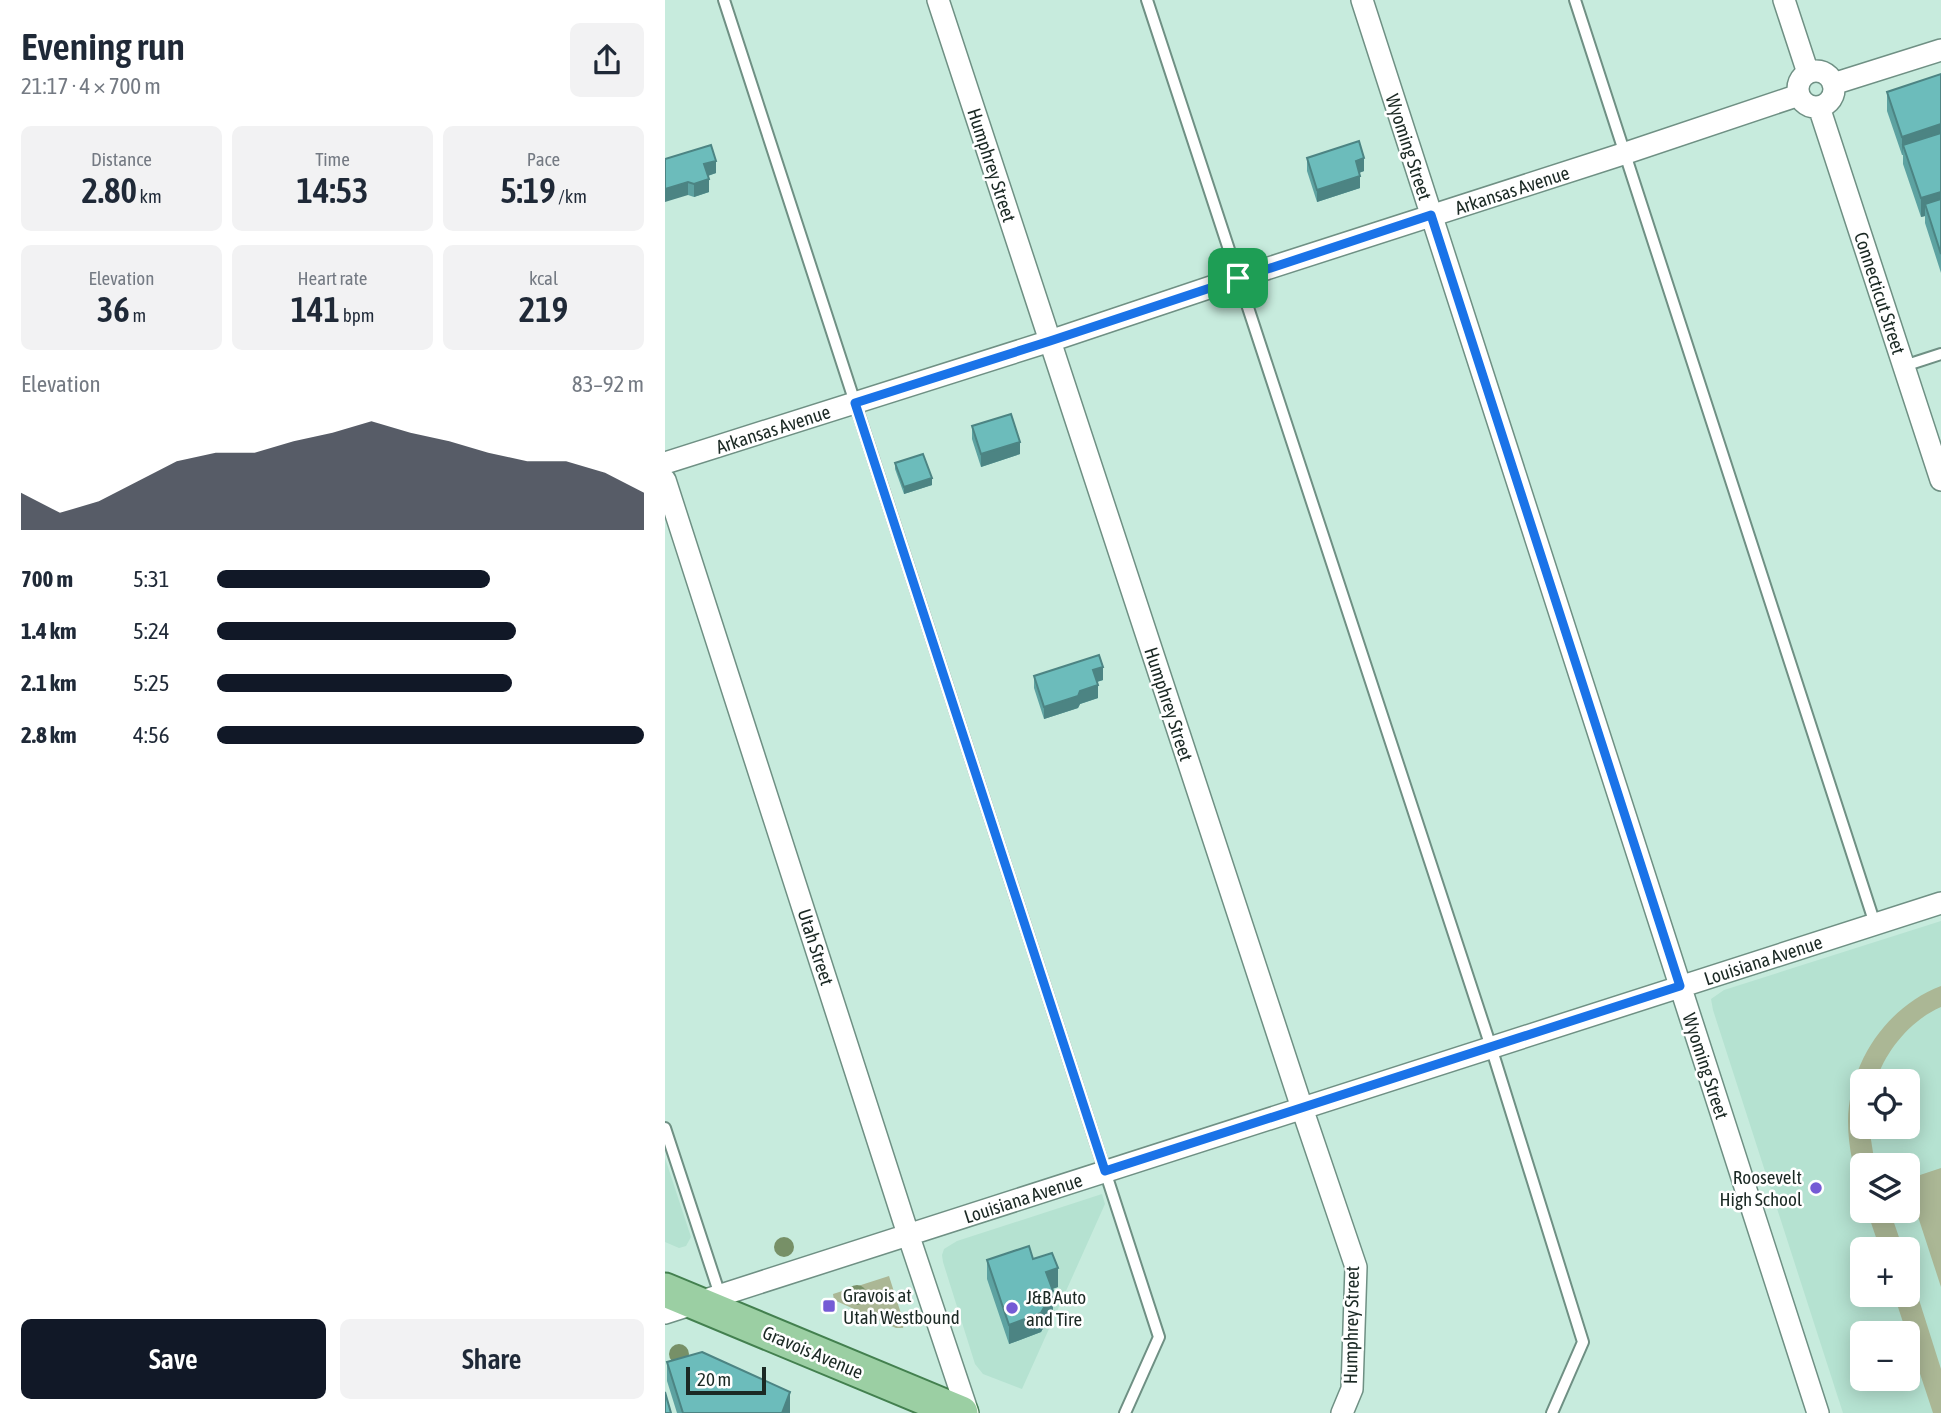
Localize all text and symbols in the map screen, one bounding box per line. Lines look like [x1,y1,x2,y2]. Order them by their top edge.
button: share [570,23,644,97]
text: Evening run [21,25,185,68]
text: 21:17 · 4 × 700 m [21,73,161,99]
street label: Wyoming Street [1382,91,1436,203]
street label: Humphrey Street [963,105,1021,225]
text: Distance [91,148,152,170]
text: Time [315,148,350,170]
text: Pace [527,148,560,170]
street label: Arkansas Avenue [1452,161,1572,219]
text: 2.80 [81,170,137,210]
text: 14:53 [296,170,369,210]
text: 5:19 [500,170,556,210]
text: km [137,185,162,207]
text: /km [556,185,587,207]
street label: Connecticut Street [1850,229,1910,357]
pin [1208,248,1268,308]
icon: arrive [1219,259,1257,297]
text: Elevation [89,267,154,289]
text: Heart rate [298,267,367,289]
text: kcal [529,267,558,289]
text: 36 [97,289,130,329]
text: 141 [291,289,340,329]
text: 219 [519,289,568,329]
text: m [130,304,146,326]
text: bpm [340,304,374,326]
text: Elevation [21,371,101,397]
text: 83–92 m [572,371,644,397]
street label: Arkansas Avenue [713,400,833,458]
text: 700 m [21,566,73,592]
text: 5:31 [133,566,170,592]
text: 1.4 km [21,618,77,644]
text: 5:24 [133,618,170,644]
street label: Humphrey Street [1140,644,1198,764]
text: 2.1 km [21,670,77,696]
text: 5:25 [133,670,170,696]
text: 2.8 km [21,722,77,748]
text: 4:56 [133,722,170,748]
street label: Utah Street [793,906,839,988]
street label: Louisiana Avenue [1701,931,1825,989]
street label: Wyoming Street [1679,1010,1733,1122]
map controls [1850,1069,1920,1391]
button: locate [1850,1069,1920,1139]
button: layers [1850,1153,1920,1223]
place label: Roosevelt High School [1719,1166,1802,1210]
street label: Louisiana Avenue [961,1169,1085,1227]
marker: Roosevelt High School [1808,1180,1824,1196]
button: + [1850,1237,1920,1307]
street label: Humphrey Street [1339,1266,1363,1384]
place label: Gravois at Utah Westbound [843,1284,960,1328]
place label: J&B Auto and Tire [1026,1286,1086,1330]
marker: Gravois at Utah Westbound [821,1298,837,1314]
marker: J&B Auto and Tire [1004,1300,1020,1316]
button: Save [21,1319,326,1399]
button: Share [340,1319,644,1399]
street label: Gravois Avenue [759,1321,867,1383]
button: − [1850,1321,1920,1391]
scale bar [686,1364,767,1396]
text: 20 m [697,1368,731,1390]

